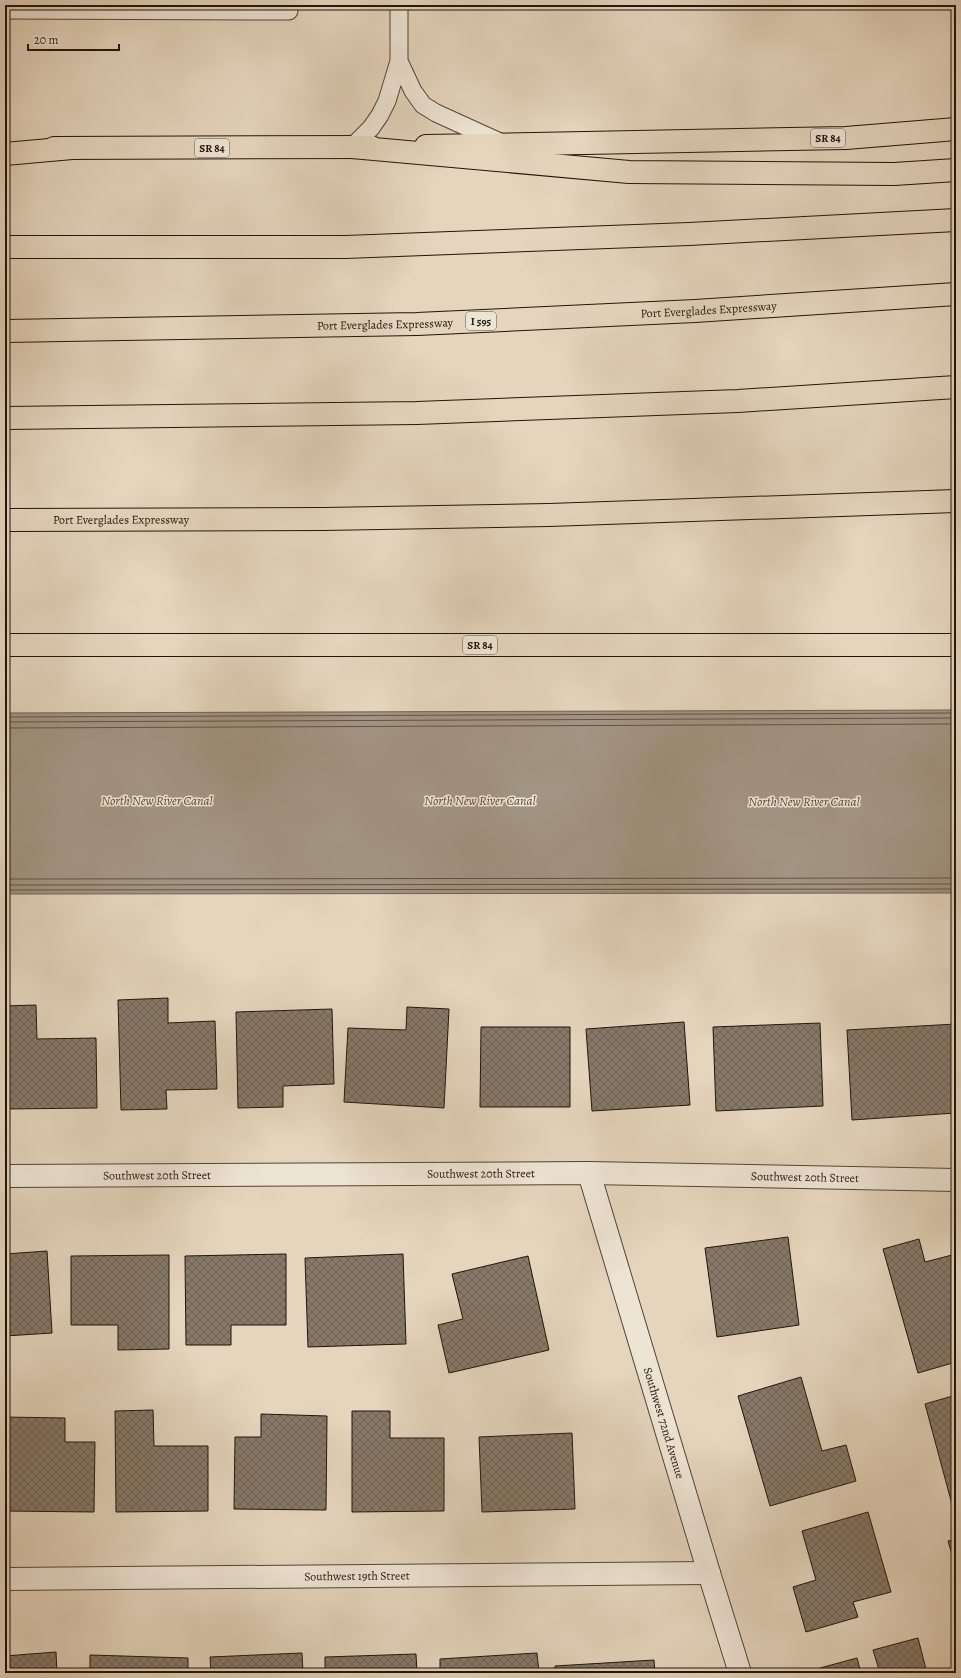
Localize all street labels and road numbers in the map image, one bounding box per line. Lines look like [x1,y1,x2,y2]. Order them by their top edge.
road number: SR 84 [811,129,845,147]
road number: SR 84 [195,139,229,157]
street label: Port Everglades Expressway [640,298,778,322]
road number: I 595 [466,312,496,330]
street label: Port Everglades Expressway [317,314,454,334]
street label: Port Everglades Expressway [53,511,190,528]
road number: SR 84 [463,636,497,654]
street label: Southwest 20th Street [427,1165,535,1182]
street label: Southwest 20th Street [103,1167,211,1183]
street label: Southwest 20th Street [751,1168,859,1186]
street label: Southwest 72nd Avenue [640,1365,688,1481]
street label: Southwest 19th Street [304,1568,410,1584]

